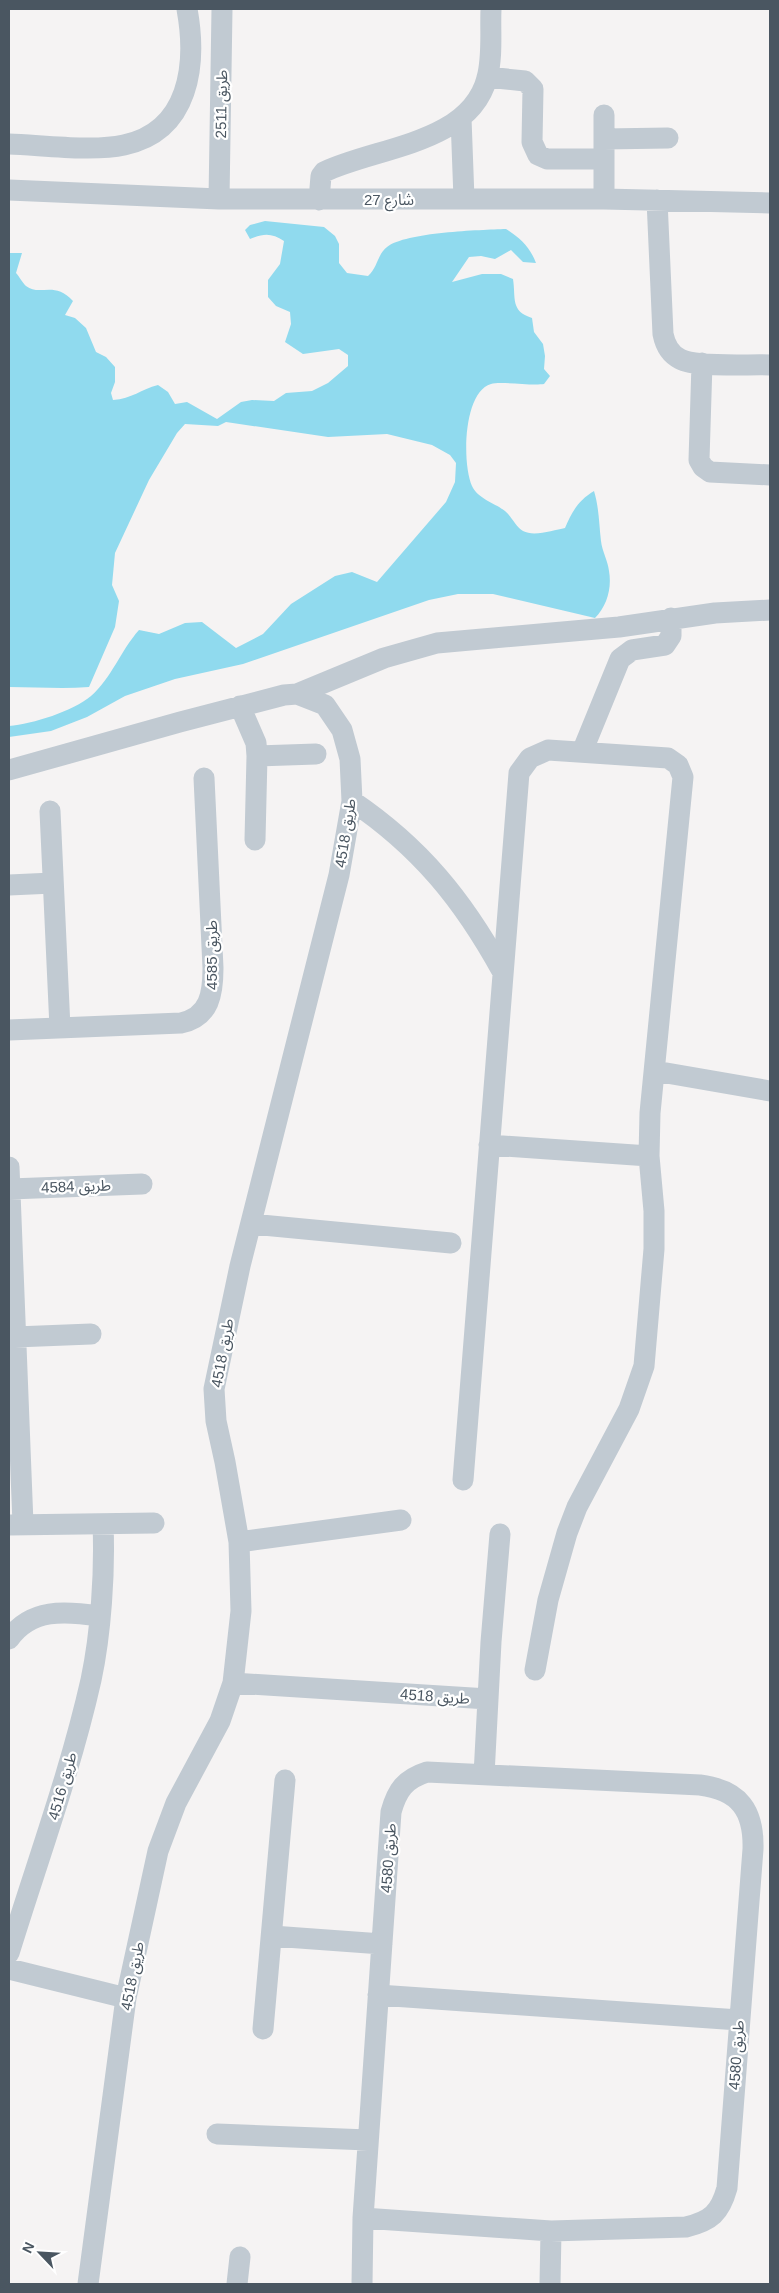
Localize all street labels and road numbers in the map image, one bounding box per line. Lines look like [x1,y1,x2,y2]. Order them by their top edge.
street label: طريق 2511 [212,70,232,139]
street label: شارع 27 [364,191,414,212]
street label: طريق 4518 [331,797,361,869]
street label: طريق 4585 [203,920,222,990]
street label: طريق 4584 [41,1176,111,1198]
street label: طريق 4518 [208,1317,238,1389]
street label: طريق 4518 [399,1685,470,1709]
street label: طريق 4516 [44,1750,82,1822]
street label: طريق 4580 [377,1823,401,1894]
street label: طريق 4518 [117,1940,149,2012]
street label: طريق 4580 [725,2020,749,2091]

